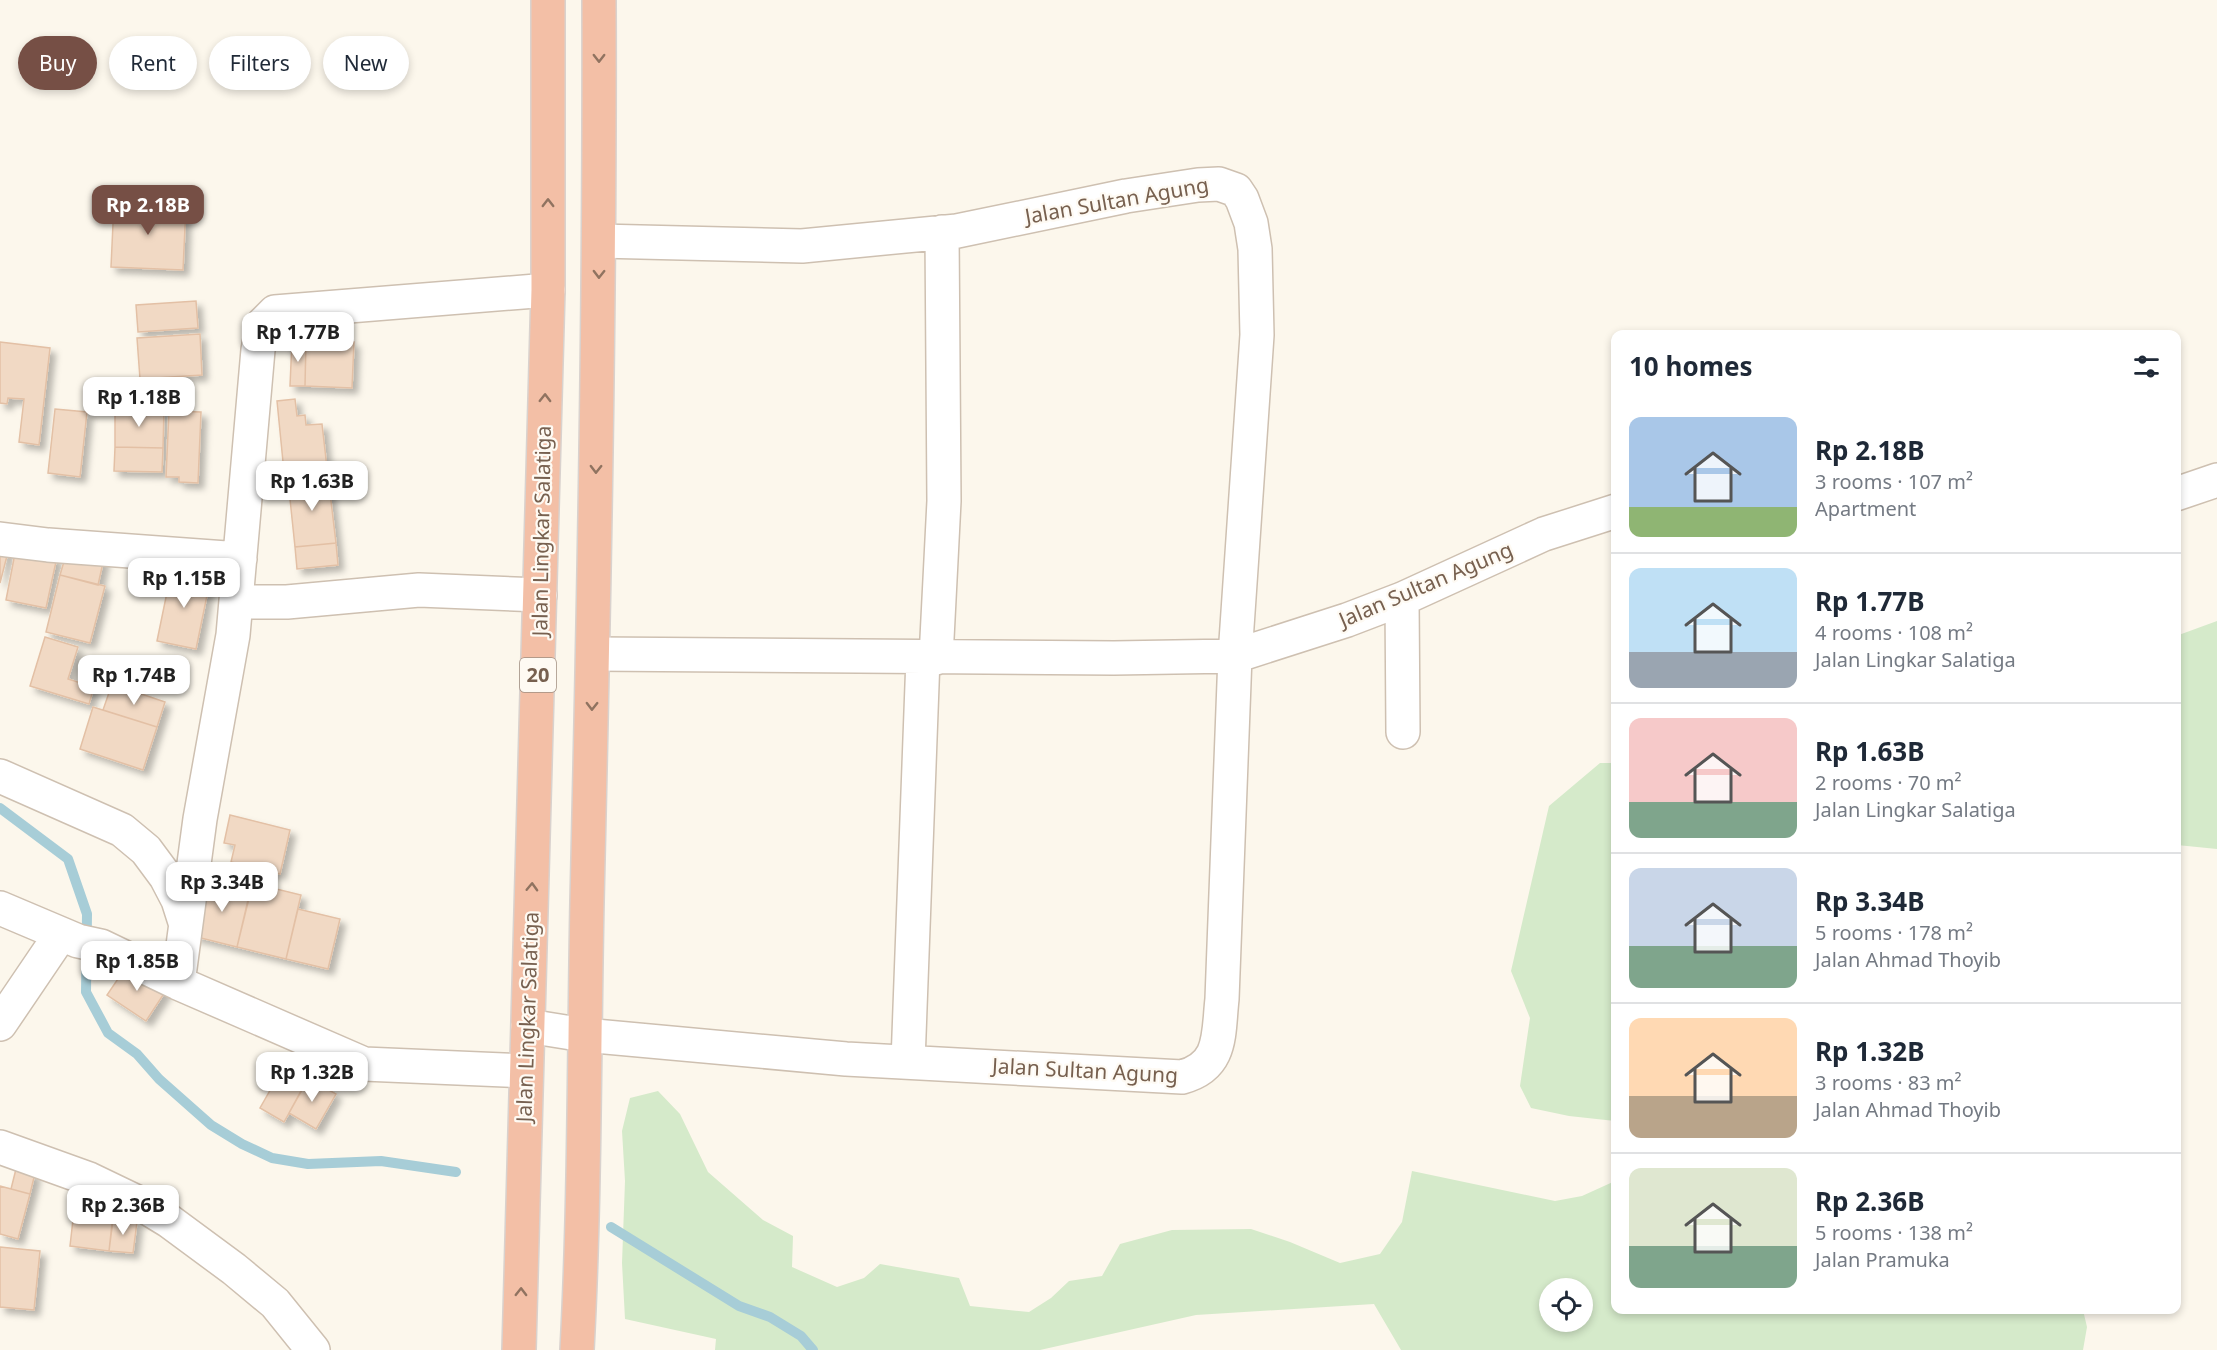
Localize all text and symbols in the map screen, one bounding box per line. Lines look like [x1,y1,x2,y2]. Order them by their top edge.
chip: Buy [18,36,97,90]
chip: Rent [109,36,197,90]
chip: Filters [209,36,311,90]
chip: New [323,36,409,90]
one-way arrow [593,54,605,63]
street label: Jalan Sultan Agung [1021,170,1211,230]
pin: Rp 2.18B [86,185,210,236]
text: Rp 2.18B [106,191,190,218]
one-way arrow [542,198,554,207]
one-way arrow [593,270,605,279]
pin: Rp 1.77B [236,312,360,363]
text: Rp 1.77B [256,318,340,345]
text: 10 homes [1629,348,1753,384]
icon: filters [2130,350,2163,383]
pin: Rp 1.18B [77,377,201,428]
text: Rp 1.18B [97,383,181,410]
one-way arrow [539,393,552,402]
street label: Jalan Lingkar Salatiga [525,425,557,639]
text: Rp 2.18B [1815,432,1924,468]
icon: home [1677,441,1749,513]
pin: Rp 1.63B [250,461,374,512]
one-way arrow [590,465,602,474]
text: Rp 1.63B [270,467,354,494]
text: 3 rooms · 107 m² [1815,468,1973,495]
text: Apartment [1815,495,1916,522]
street label: Jalan Sultan Agung [1333,535,1517,634]
pin: Rp 1.15B [122,558,246,609]
text: Rp 1.15B [142,564,226,591]
text: Rp 1.77B [1815,583,1924,619]
icon: home [1677,592,1749,664]
text: 4 rooms · 108 m² [1815,619,1973,646]
text: Jalan Lingkar Salatiga [1815,646,2016,673]
pin: Rp 1.74B [72,655,196,706]
road number: 20 [520,658,556,692]
text: Rp 1.74B [92,661,176,688]
one-way arrow [585,702,598,711]
text: Rp 1.63B [1815,733,1924,769]
icon: home [1677,742,1749,814]
text: 2 rooms · 70 m² [1815,769,1962,796]
text: Jalan Lingkar Salatiga [1815,796,2016,823]
pin: Rp 3.34B [160,862,284,913]
text: Rp 3.34B [180,868,264,895]
one-way arrow [526,882,539,891]
text: Rp 3.34B [1815,883,1924,919]
icon: home [1677,892,1749,964]
street label: Jalan Lingkar Salatiga [509,911,545,1125]
text: 5 rooms · 178 m² [1815,919,1973,946]
pin: Rp 1.85B [75,941,199,992]
text: Jalan Ahmad Thoyib [1815,946,2001,973]
text: Rp 1.85B [95,947,179,974]
text: Rp 1.32B [1815,1033,1924,1069]
icon: home [1677,1042,1749,1114]
street label: Jalan Sultan Agung [989,1051,1179,1089]
pin: Rp 1.32B [250,1052,374,1103]
text: Rp 1.32B [270,1058,354,1085]
text: 3 rooms · 83 m² [1815,1069,1962,1096]
text: Jalan Ahmad Thoyib [1815,1096,2001,1123]
text: Rp 2.36B [1815,1183,1924,1219]
pin: Rp 2.36B [61,1185,185,1236]
text: Rp 2.36B [81,1191,165,1218]
icon: home [1677,1192,1749,1264]
text: 5 rooms · 138 m² [1815,1219,1973,1246]
text: Jalan Pramuka [1815,1246,1950,1273]
map controls [1539,1278,1593,1332]
button: locate [1539,1278,1593,1332]
one-way arrow [515,1287,527,1296]

